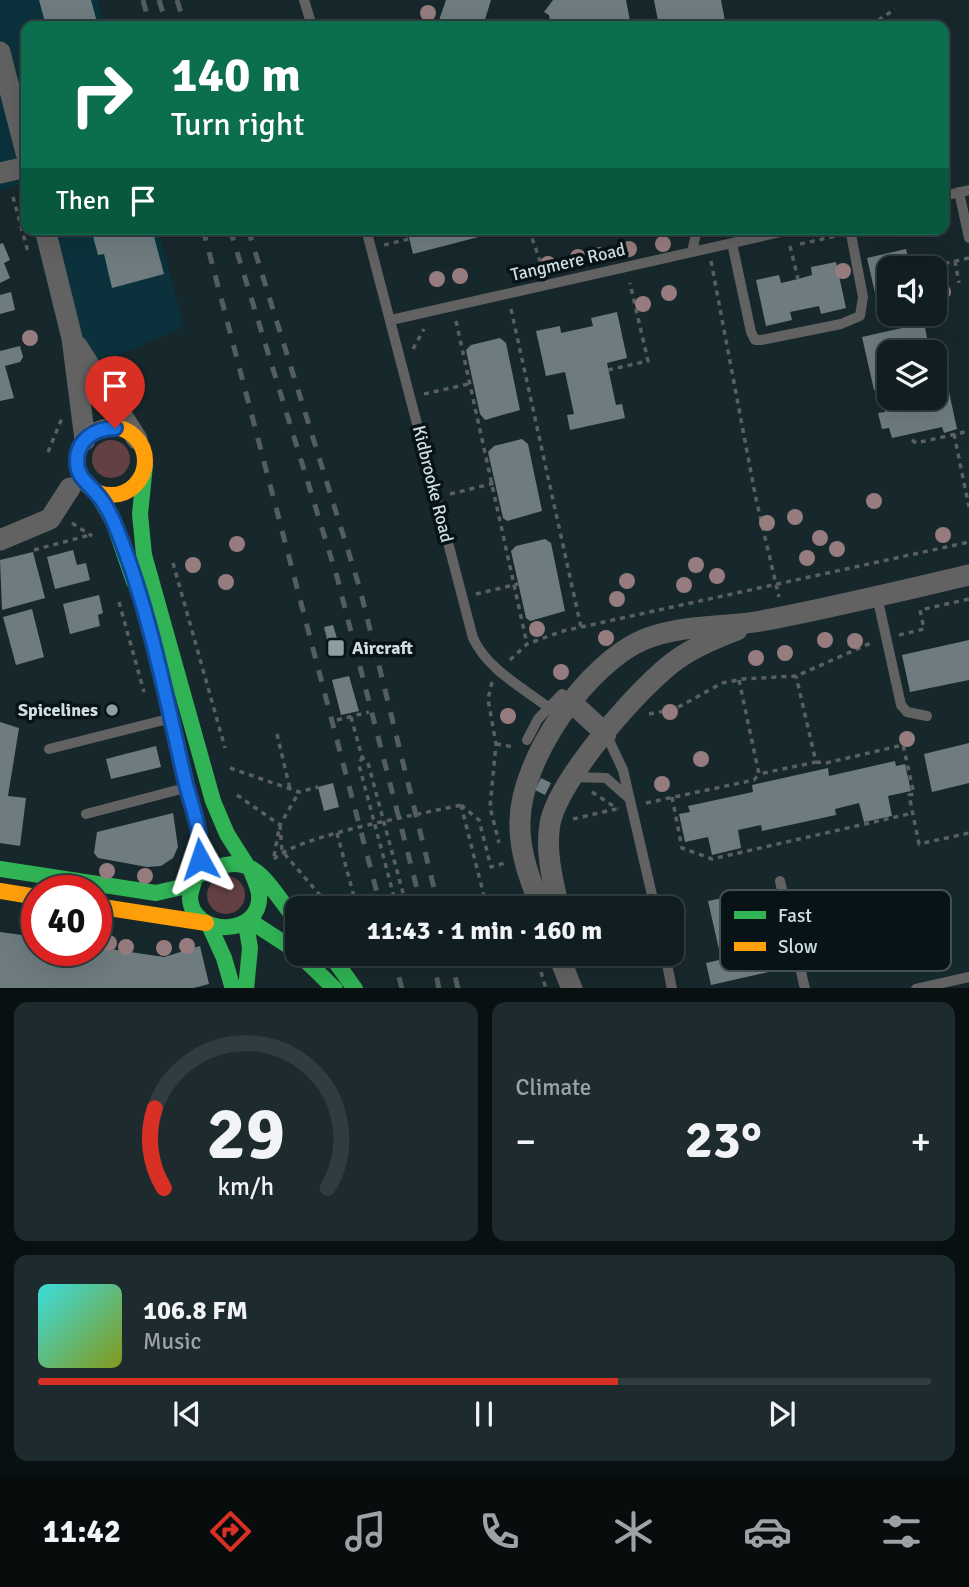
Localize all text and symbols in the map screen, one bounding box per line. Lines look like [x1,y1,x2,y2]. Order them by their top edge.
text: 140 m [171,45,301,105]
icon: right [56,49,147,140]
text: Turn right [171,105,304,144]
icon: arrive [124,182,162,220]
text: Then [56,185,110,217]
street label: Tangmere Road [508,238,628,286]
map controls [877,256,947,410]
button: sound [877,256,947,326]
button: layers [877,340,947,410]
pin [85,356,145,428]
icon: arrive [96,367,134,405]
street label: Kidbrooke Road [408,423,458,545]
place label: Aircraft [352,637,413,659]
marker: Aircraft [326,638,346,658]
place label: Spicelines [18,699,98,721]
marker: Spicelines [104,702,120,718]
position arrow [163,822,237,896]
speed limit sign: 40 [21,875,112,966]
legend [720,890,951,971]
text: Fast [778,904,812,928]
text: 11:43 · 1 min · 160 m [367,915,602,947]
text: Slow [778,935,818,959]
text: Climate [516,1073,591,1102]
text: 29 [206,1090,285,1179]
text: 23° [685,1108,762,1172]
text: − [516,1118,536,1165]
text: + [910,1118,931,1165]
text: km/h [217,1170,274,1201]
text: 106.8 FM [143,1295,248,1327]
text: Music [143,1327,201,1356]
icon: previous [168,1395,206,1433]
icon: pause [465,1395,503,1433]
icon: next [763,1395,801,1433]
icon: directions [206,1507,255,1556]
icon: music [341,1507,390,1556]
icon: phone [475,1507,524,1556]
icon: climate [609,1507,658,1556]
icon: car [743,1507,792,1556]
icon: filters [877,1507,926,1556]
text: 11:42 [43,1512,121,1551]

